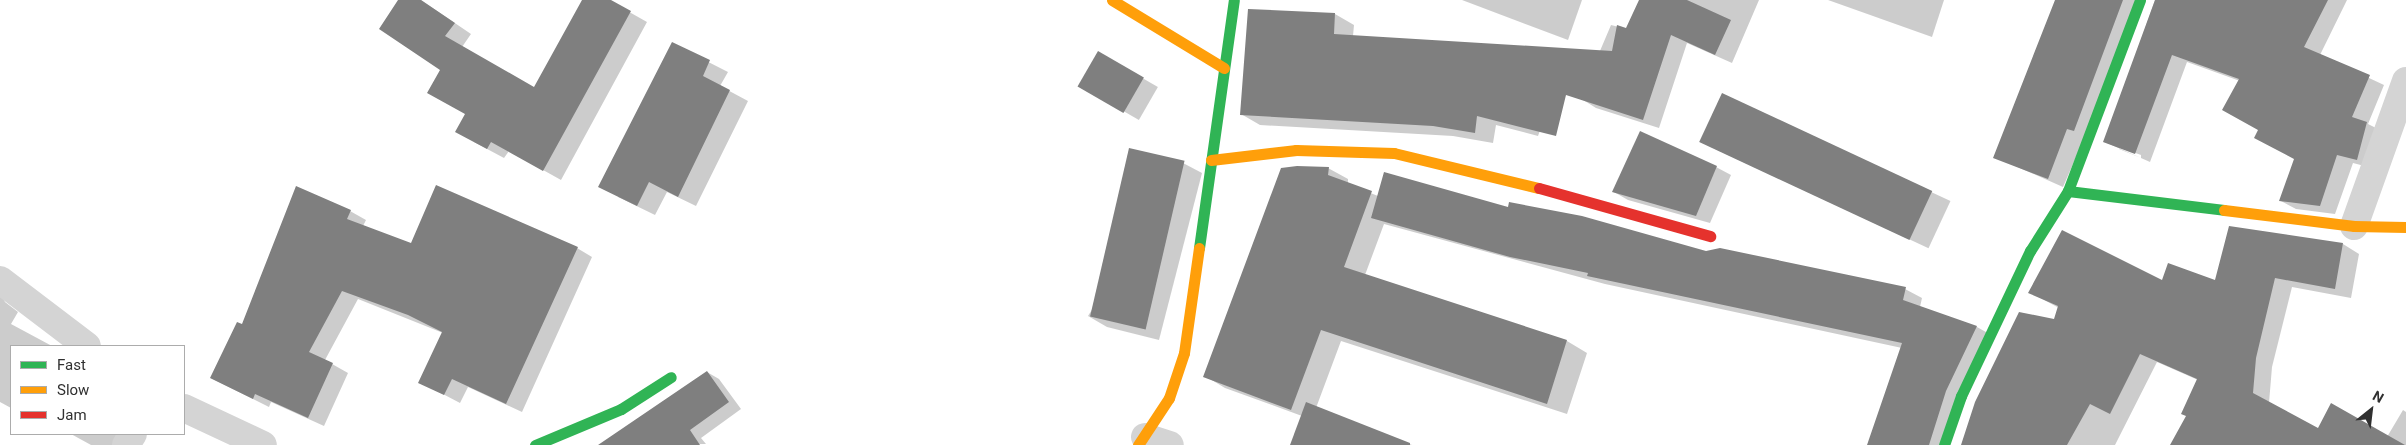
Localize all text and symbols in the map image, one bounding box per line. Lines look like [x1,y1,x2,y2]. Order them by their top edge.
legend [10,345,185,435]
text: Fast [57,356,86,374]
text: Slow [57,381,89,399]
north arrow [2346,385,2396,435]
text: N [2370,387,2386,406]
text: Jam [57,406,87,424]

